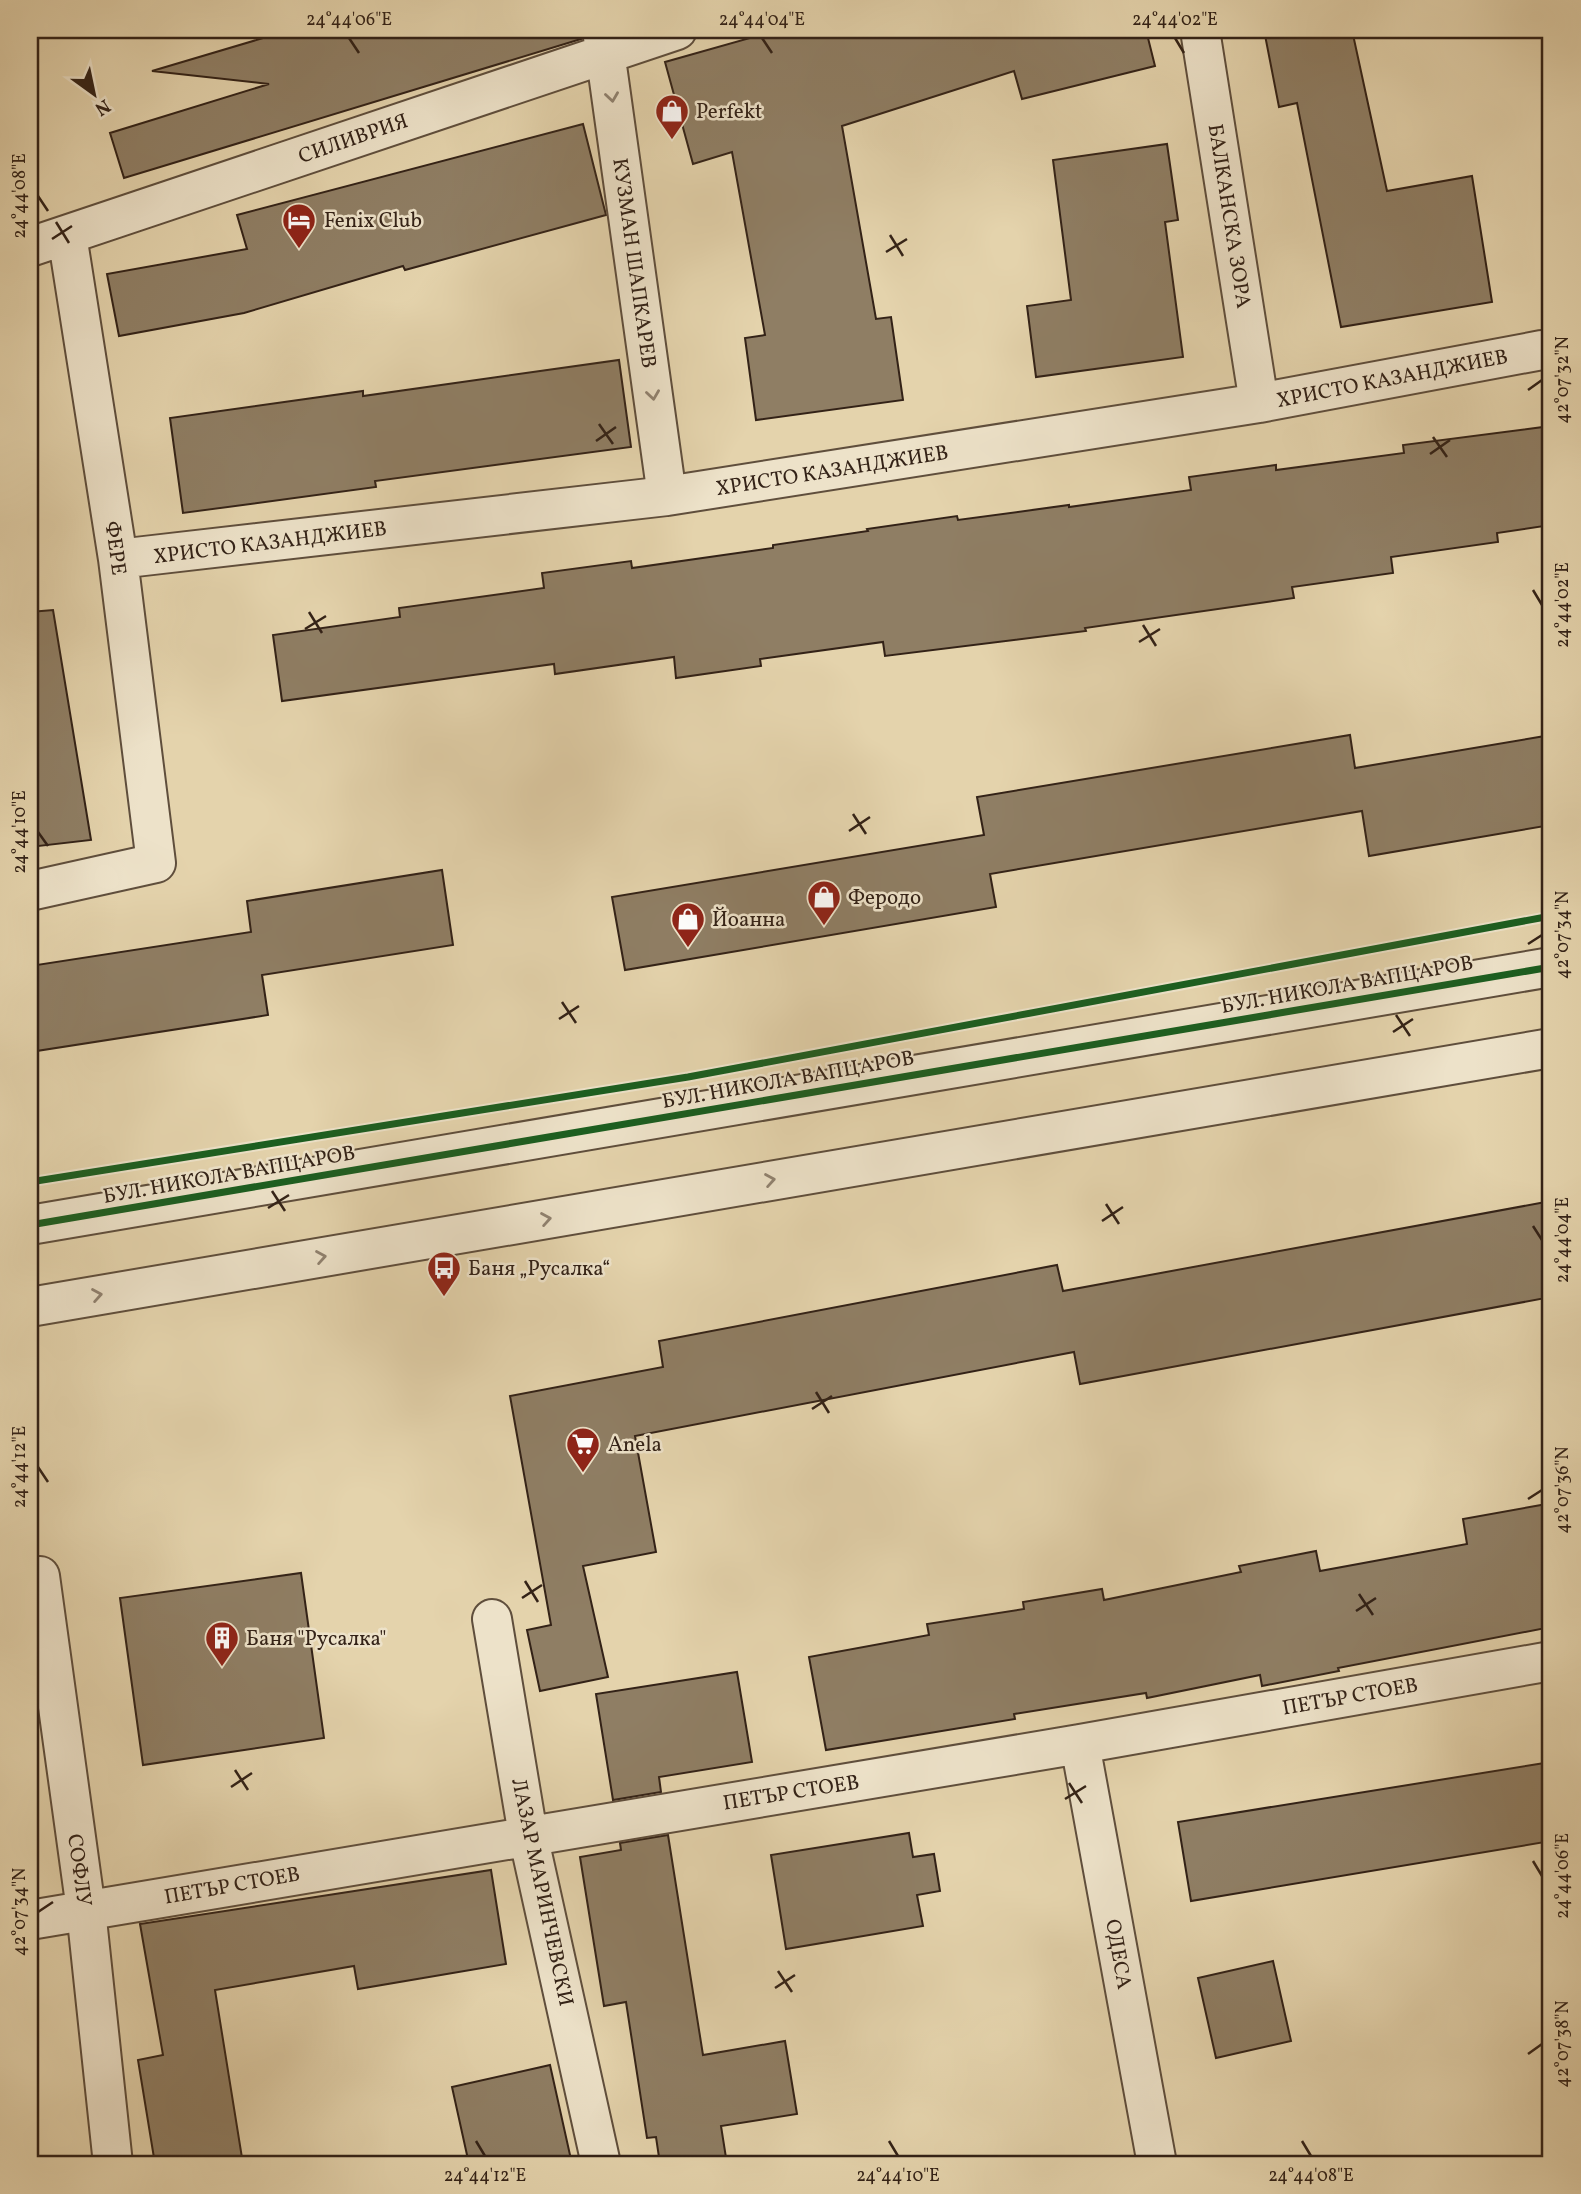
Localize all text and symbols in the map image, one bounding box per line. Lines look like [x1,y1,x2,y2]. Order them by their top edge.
text: 24°44'06"E [306,8,392,33]
text: 24°44'04"E [719,8,805,33]
text: 24°44'02"E [1132,8,1218,33]
north arrow [60,60,130,130]
one-way arrow [604,91,619,103]
text: N [89,92,115,121]
shop icon: Perfekt [653,92,691,141]
place label: Perfekt [696,98,763,127]
street label: СИЛИВРИЯ [295,107,412,172]
street label: БАЛКАНСКА ЗОРА [1200,122,1257,311]
text: 24°44'08"E [8,153,33,239]
street label: КУЗМАН ШАПКАРЕВ [604,156,663,370]
hotel icon: Fenix Club [280,201,318,250]
place label: Fenix Club [324,207,422,236]
text: 42°07'32"N [1551,336,1576,424]
street label: ХРИСТО КАЗАНДЖИЕВ [1274,343,1510,416]
one-way arrow [646,390,661,401]
street label: ХРИСТО КАЗАНДЖИЕВ [714,439,951,504]
street label: ХРИСТО КАЗАНДЖИЕВ [152,515,389,572]
street label: ФЕРЕ [96,519,133,577]
text: 24°44'02"E [1551,562,1576,648]
text: 24°44'10"E [8,790,33,874]
shop icon: Феродо [805,878,843,927]
place label: Феродо [848,884,921,913]
text: 42°07'34"N [1551,891,1576,979]
shop icon: Йоанна [669,900,707,949]
place label: Йоанна [712,906,785,935]
street label: БУЛ. НИКОЛА ВАПЦАРОВ [1219,949,1476,1022]
street label: БУЛ. НИКОЛА ВАПЦАРОВ [660,1044,917,1117]
street label: БУЛ. НИКОЛА ВАПЦАРОВ [101,1139,358,1212]
one-way arrow [764,1174,776,1189]
text: 24°44'04"E [1551,1197,1576,1283]
one-way arrow [540,1212,551,1227]
bus stop icon: Баня „Русалка“ [425,1249,463,1298]
one-way arrow [315,1250,327,1265]
place label: Баня „Русалка“ [468,1255,610,1284]
one-way arrow [91,1288,103,1303]
supermarket icon: Anela [564,1425,602,1474]
text: 24°44'12"E [8,1426,33,1508]
place label: Anela [608,1431,662,1460]
text: 42°07'36"N [1551,1446,1576,1534]
building icon: Баня "Русалка" [203,1619,241,1668]
place label: Баня "Русалка" [246,1625,387,1654]
street label: ПЕТЪР СТОЕВ [1280,1671,1421,1724]
street label: ПЕТЪР СТОЕВ [721,1768,861,1819]
street label: ЛАЗАР МАРИНЧЕВСКИ [503,1776,580,2009]
street label: СОФЛУ [59,1832,98,1909]
text: 24°44'06"E [1551,1833,1576,1919]
street label: ПЕТЪР СТОЕВ [162,1860,303,1913]
text: 42°07'34"N [8,1868,33,1956]
street label: ОДЕСА [1097,1917,1138,1992]
text: 42°07'38"N [1551,2000,1576,2088]
text: 24°44'12"E [444,2164,526,2189]
text: 24°44'10"E [856,2164,940,2189]
text: 24°44'08"E [1268,2164,1354,2189]

